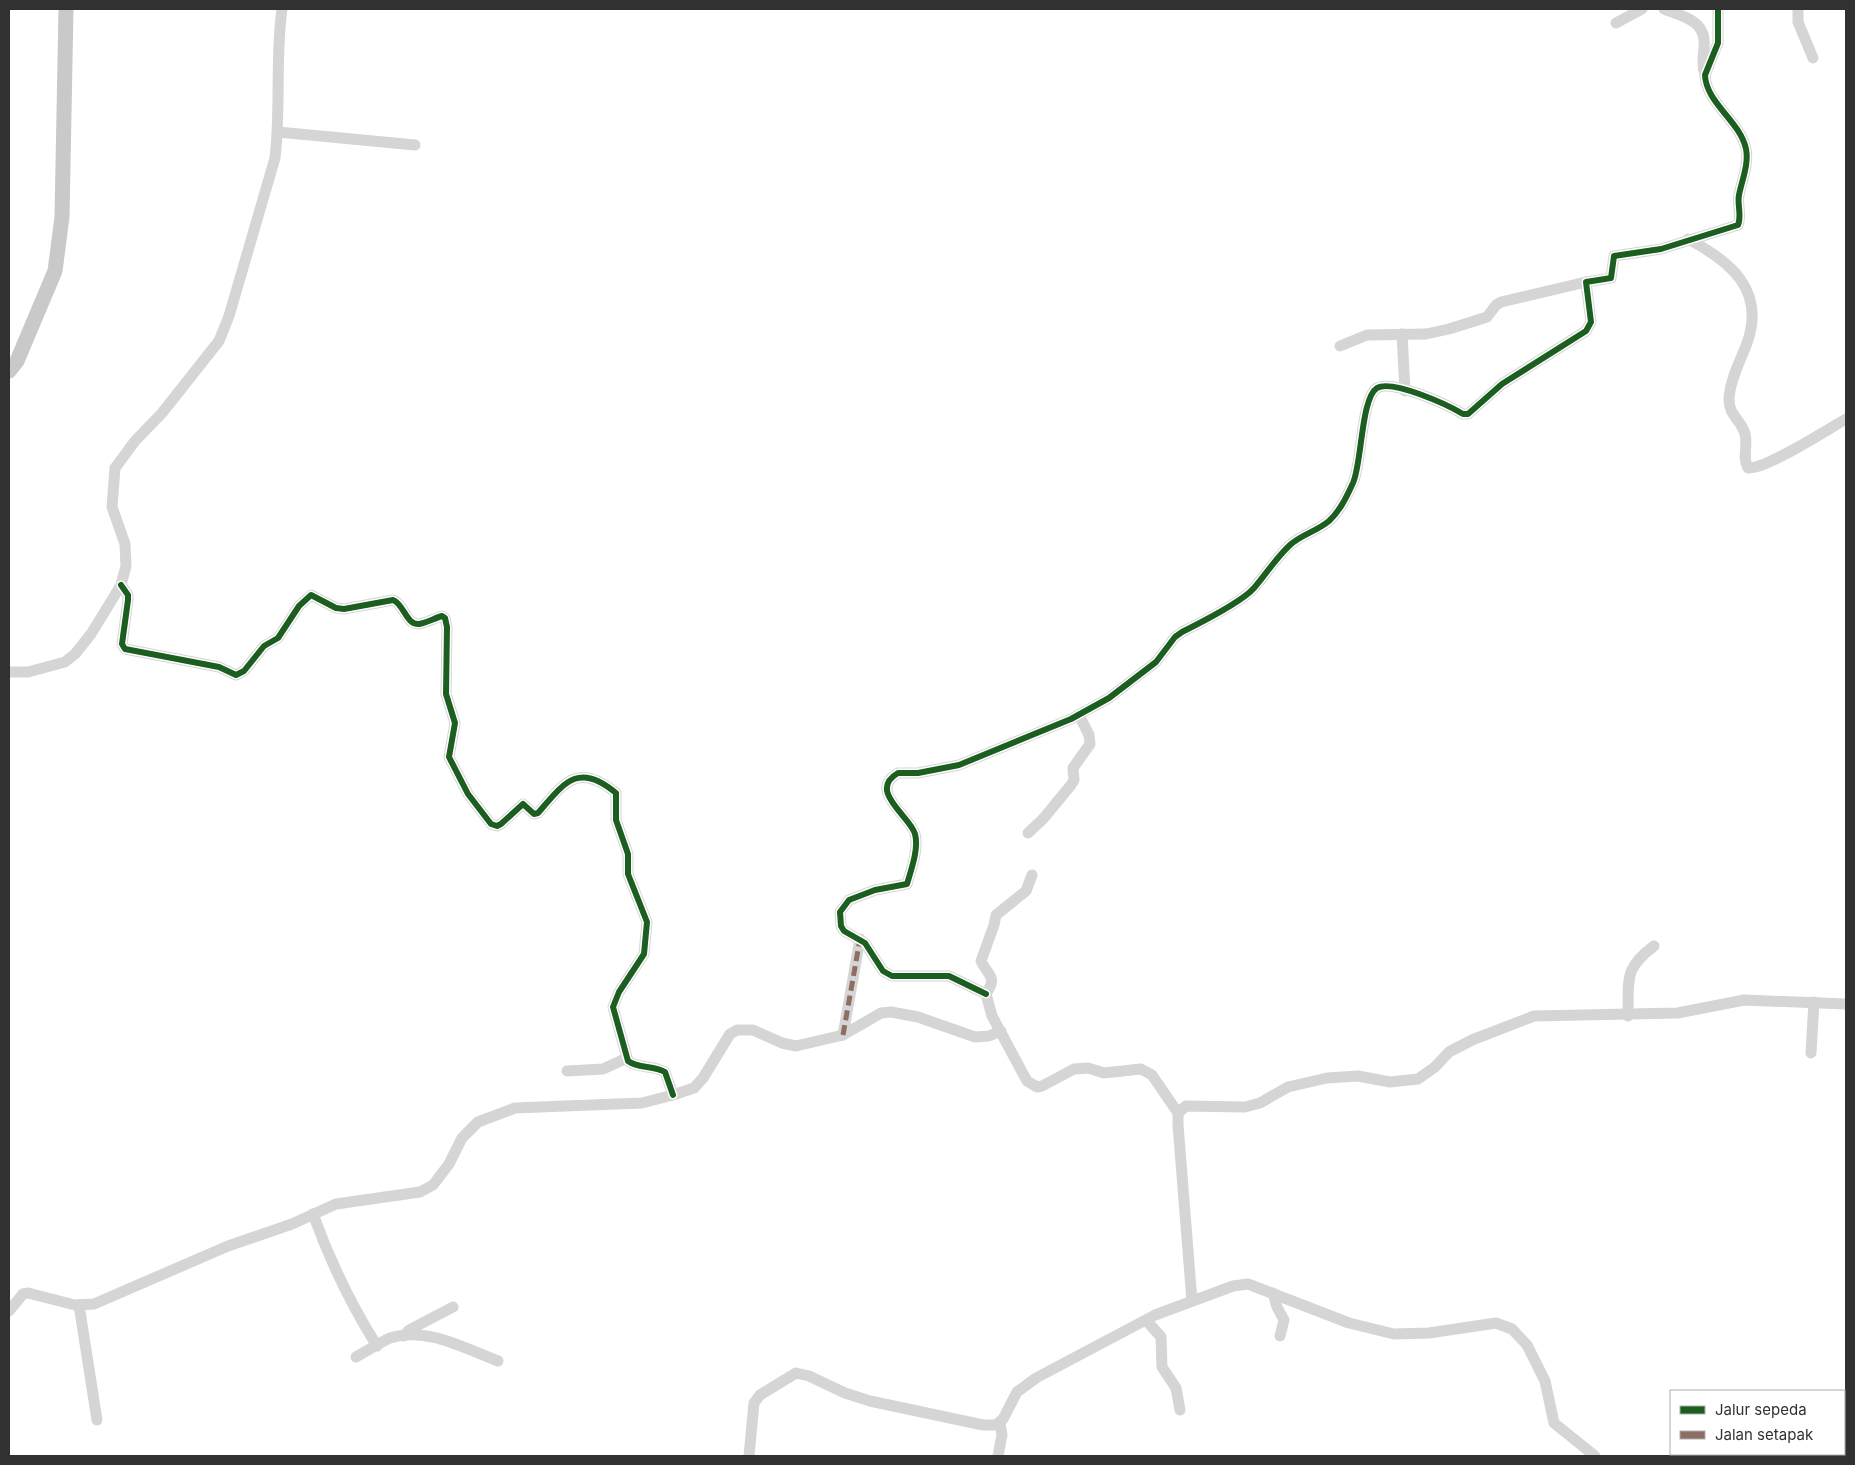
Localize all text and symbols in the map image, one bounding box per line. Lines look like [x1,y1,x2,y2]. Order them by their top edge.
legend [1670,1390,1845,1455]
text: Jalur sepeda [1715,1400,1807,1419]
text: Jalan setapak [1715,1425,1814,1444]

